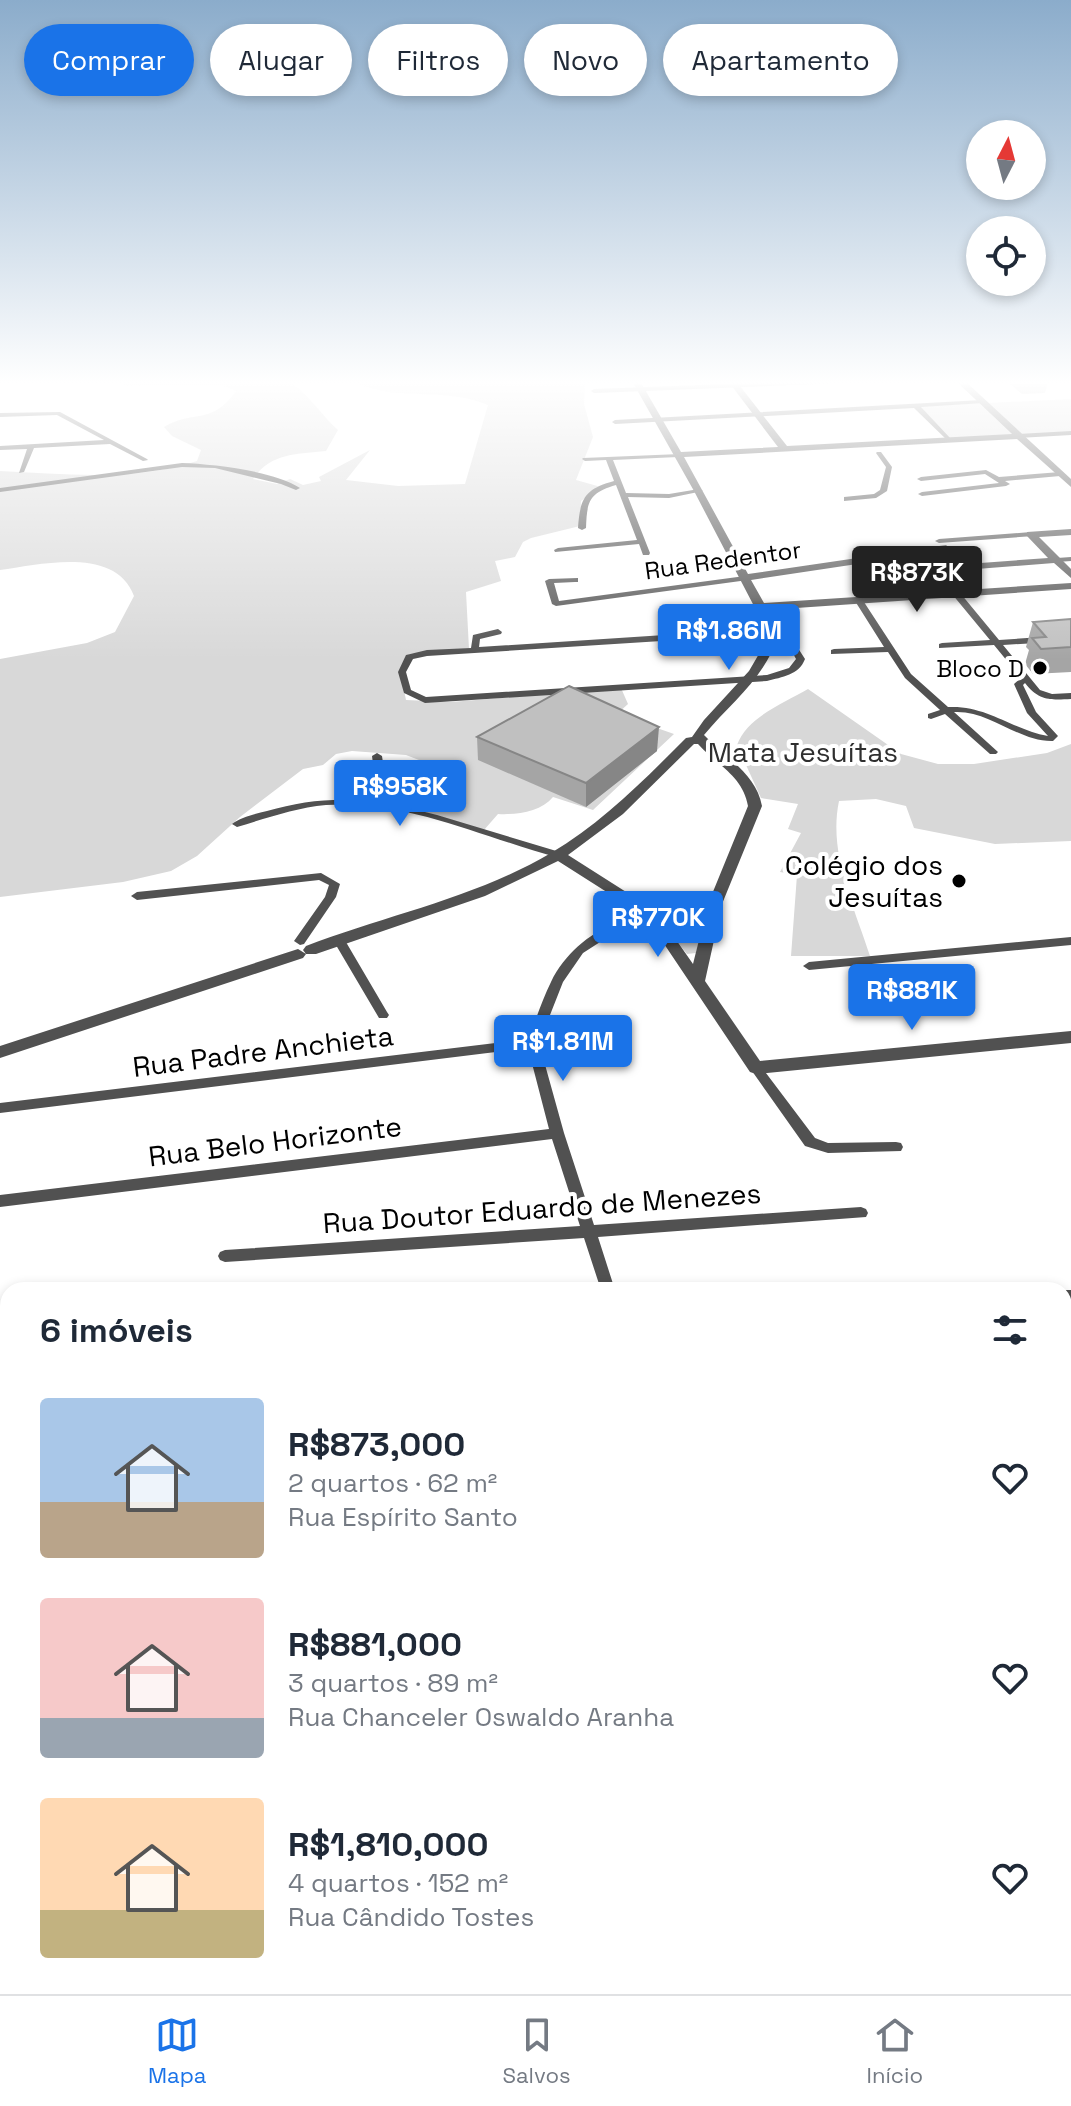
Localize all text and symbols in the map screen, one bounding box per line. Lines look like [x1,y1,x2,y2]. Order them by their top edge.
chip: Comprar [24,24,194,96]
chip: Alugar [210,24,352,96]
chip: Filtros [368,24,508,96]
chip: Novo [524,24,647,96]
chip: Apartamento [663,24,898,96]
north arrow [966,120,1046,200]
map controls [966,120,1046,296]
button: locate [966,216,1046,296]
street label: Rua Redentor [643,534,803,586]
pin: R$873K [852,546,982,614]
text: R$873K [870,555,964,589]
pin: R$1.86M [655,604,803,672]
text: R$1.86M [676,613,782,647]
place label: Bloco D [936,653,1024,684]
marker: Bloco D [1031,659,1049,677]
park label: Mata Jesuítas [708,734,898,770]
pin: R$958K [335,760,465,828]
text: R$958K [352,769,448,803]
place label: Colégio dos Jesuítas [785,847,943,915]
marker: Colégio dos Jesuítas [950,872,968,890]
pin: R$770K [593,891,723,959]
text: R$770K [611,900,705,934]
pin: R$881K [847,964,977,1032]
text: R$881K [866,973,958,1007]
pin: R$1.81M [489,1015,637,1083]
street label: Rua Padre Anchieta [131,1017,395,1085]
text: R$1.81M [512,1024,614,1058]
street label: Rua Belo Horizonte [146,1108,404,1174]
street label: Rua Doutor Eduardo de Menezes [322,1175,762,1241]
icon: filters [988,1308,1032,1352]
text: 6 imóveis [40,1309,193,1352]
text: R$873,000 [288,1423,465,1466]
icon: home [104,1430,200,1526]
icon: heart [988,1456,1032,1500]
text: 2 quartos · 62 m² [288,1466,497,1500]
text: Rua Espírito Santo [288,1500,518,1534]
text: R$881,000 [288,1623,462,1666]
icon: home [104,1630,200,1726]
icon: heart [988,1656,1032,1700]
text: 3 quartos · 89 m² [288,1666,498,1700]
text: Rua Chanceler Oswaldo Aranha [288,1700,674,1734]
text: R$1,810,000 [288,1823,489,1866]
icon: home [104,1830,200,1926]
icon: heart [988,1856,1032,1900]
text: 4 quartos · 152 m² [288,1866,508,1900]
text: Rua Cândido Tostes [288,1900,534,1934]
tab: Mapa [148,2013,206,2089]
tab: Salvos [502,2013,571,2089]
tab: Início [867,2013,923,2089]

